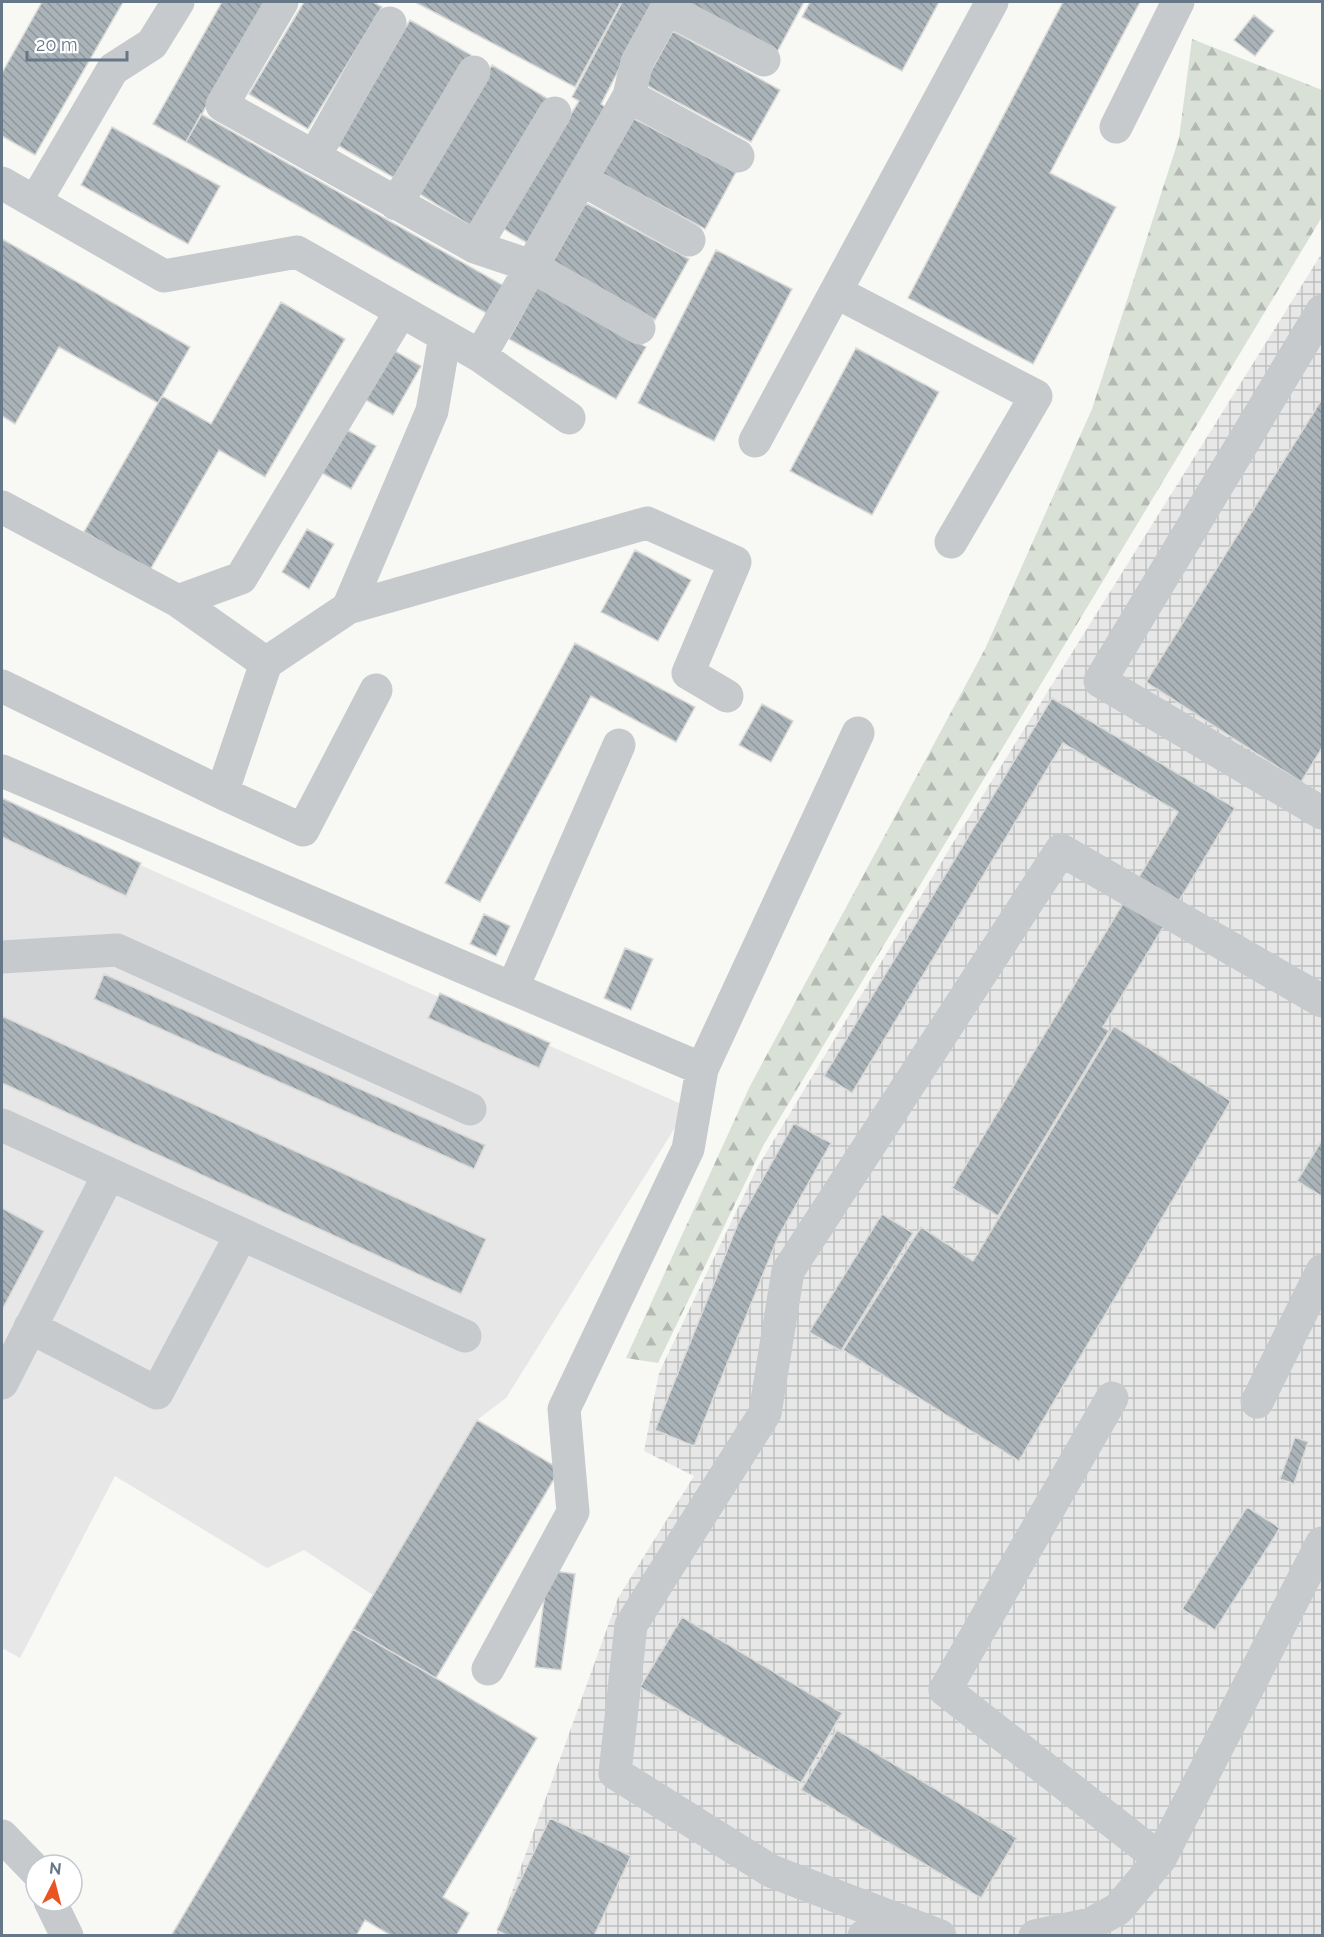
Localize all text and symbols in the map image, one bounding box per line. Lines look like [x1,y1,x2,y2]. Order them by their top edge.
scale bar [27,24,128,62]
text: 20 m [36,34,78,55]
north arrow [24,1853,84,1913]
text: N [48,1858,63,1879]

